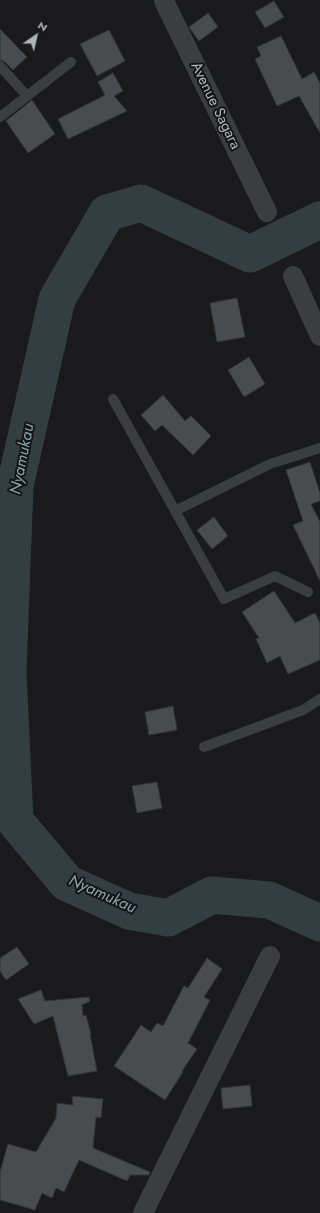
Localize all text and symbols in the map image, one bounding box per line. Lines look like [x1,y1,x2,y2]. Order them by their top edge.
north arrow [16,16,56,56]
text: N [35,17,51,35]
street label: Avenue Sagara [186,59,244,153]
water label: Nyamukau [7,422,39,496]
water label: Nyamukau [65,872,139,918]

